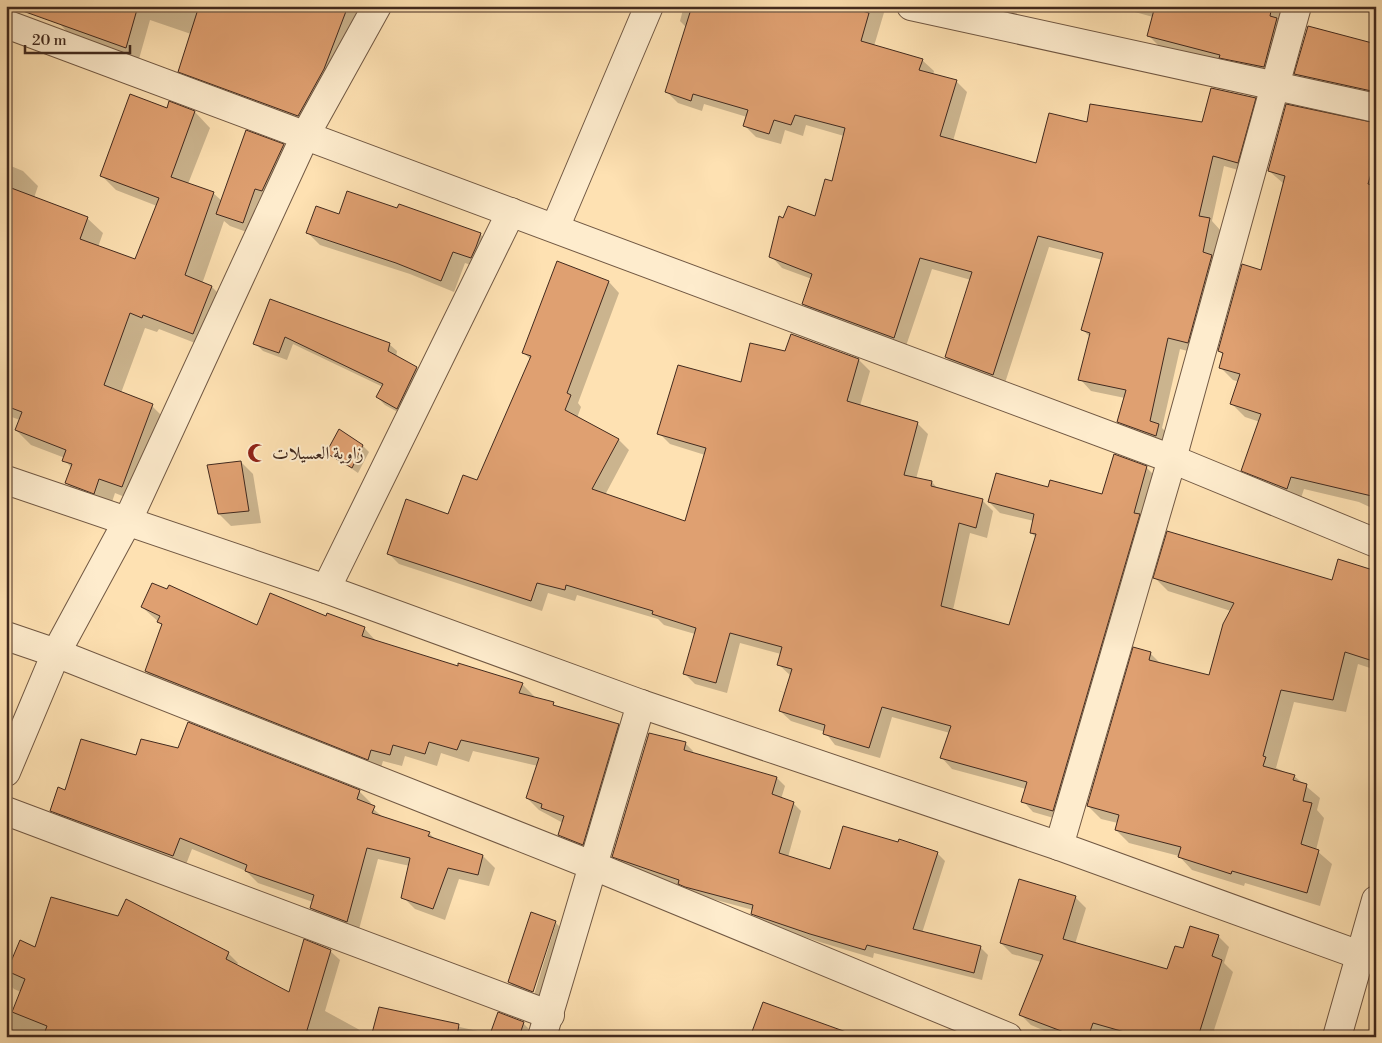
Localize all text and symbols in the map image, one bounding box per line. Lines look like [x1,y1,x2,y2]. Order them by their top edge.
scale bar [25,22,130,54]
text: 20 m [32,31,67,50]
mosque icon: زاوية العسيلات [246,442,268,464]
place label: زاوية العسيلات [272,442,364,465]

